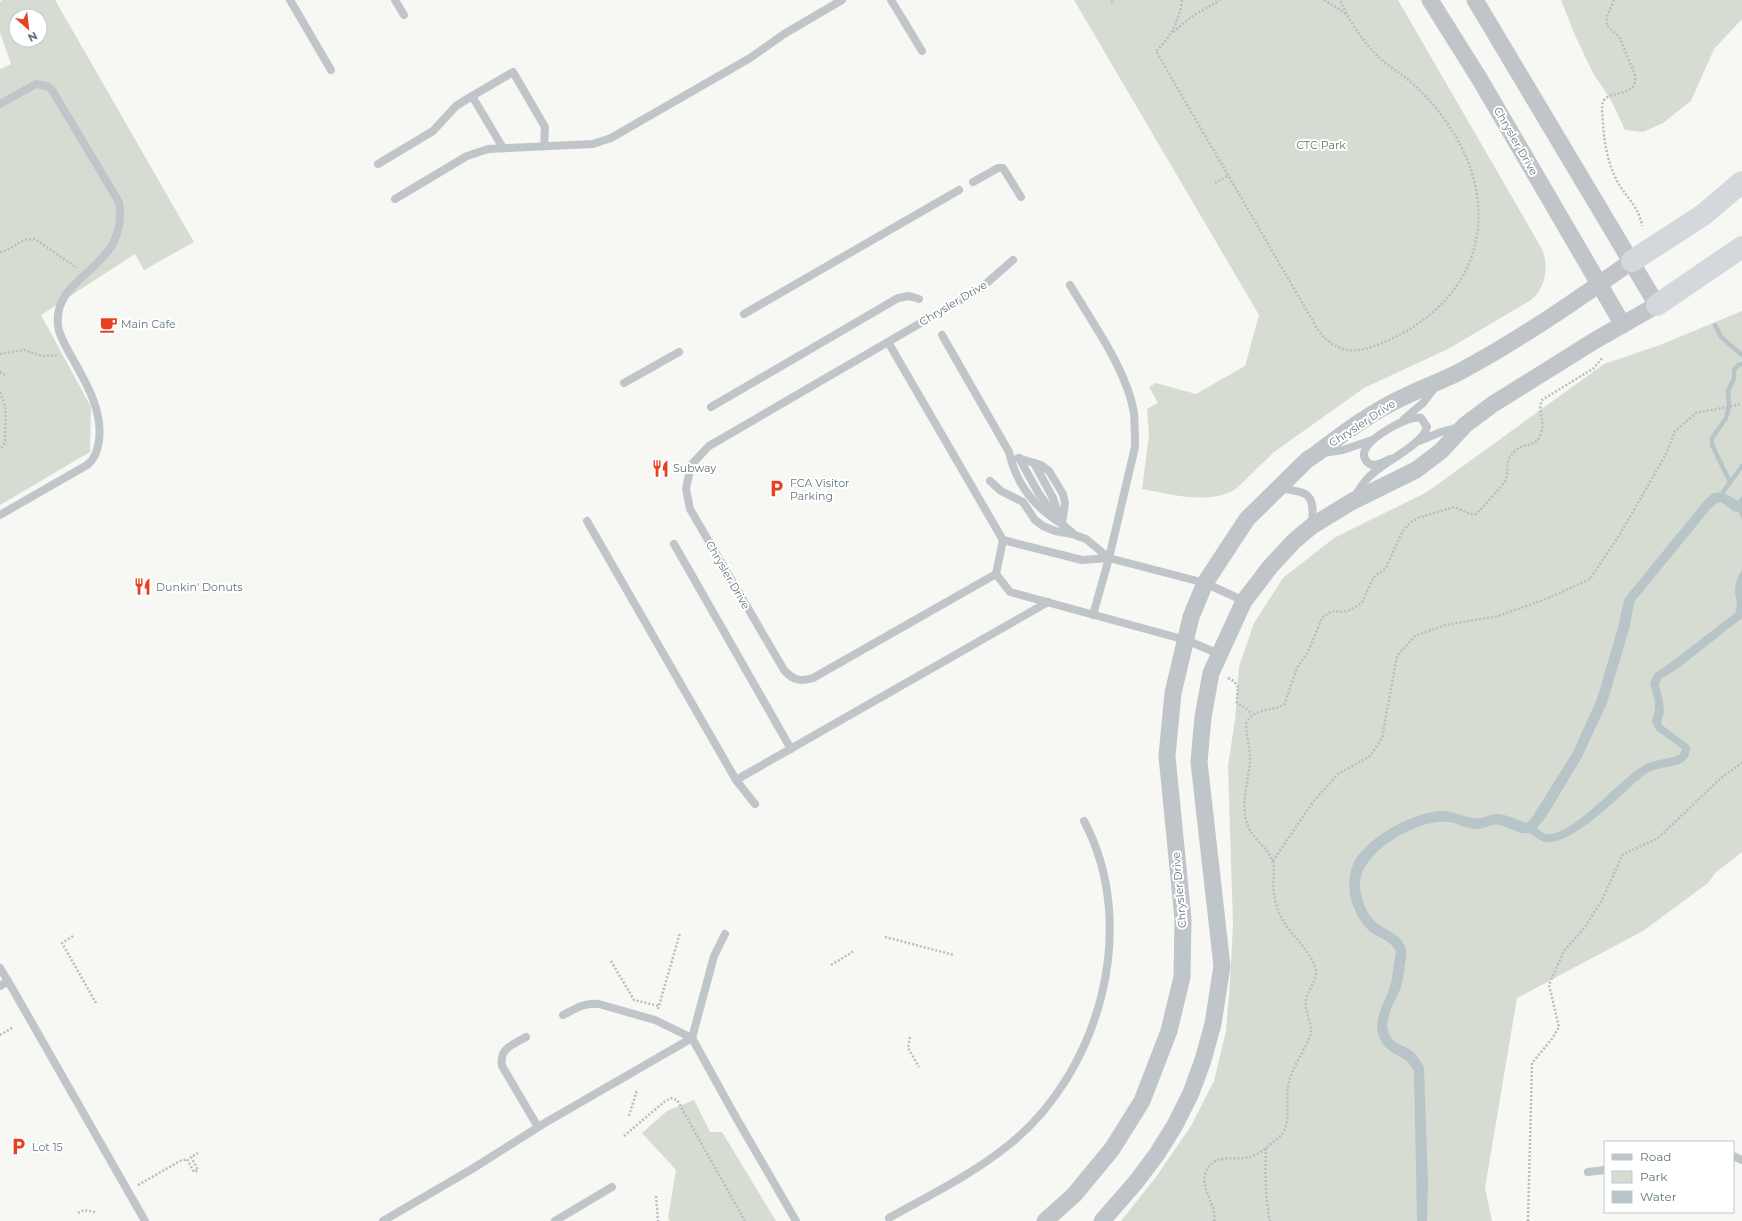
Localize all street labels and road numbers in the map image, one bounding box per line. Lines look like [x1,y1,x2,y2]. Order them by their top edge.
street label: Chrysler Drive [1491,104,1541,178]
street label: Chrysler Drive [917,277,990,329]
street label: Chrysler Drive [1326,396,1398,450]
street label: Chrysler Drive [703,538,753,612]
street label: Chrysler Drive [1169,851,1189,929]

